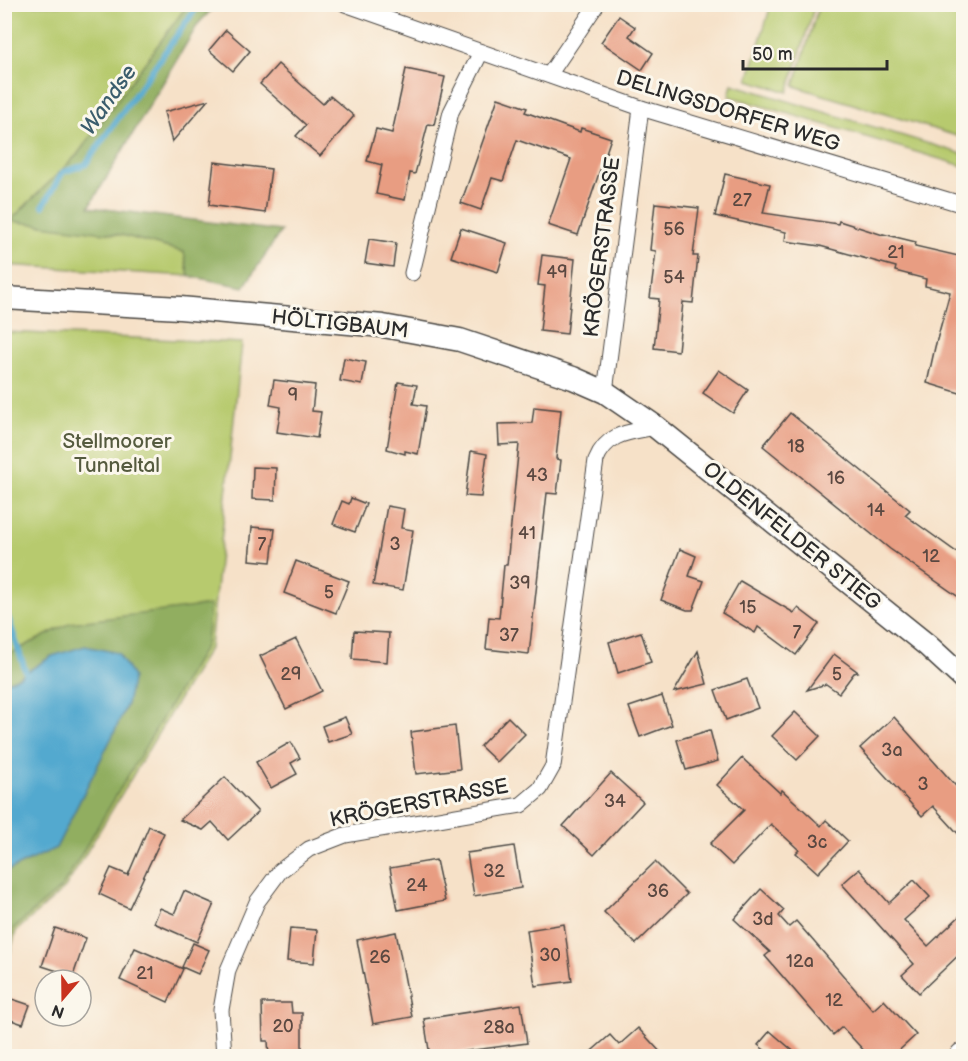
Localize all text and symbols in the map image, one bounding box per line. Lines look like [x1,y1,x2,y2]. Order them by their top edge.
scale bar [743,33,887,71]
text: 50 m [752,44,793,65]
water label: Wandse [75,59,143,140]
street label: DELINGSDORFER WEG [613,65,843,157]
street label: KRÖGERSTRASSE [579,155,625,339]
house number: 27 [732,190,752,211]
house number: 56 [663,219,685,240]
house number: 21 [887,242,905,263]
house number: 49 [546,262,568,283]
house number: 54 [663,267,685,288]
street label: HÖLTIGBAUM [270,304,410,344]
house number: 9 [288,385,298,406]
park label: Stellmoorer Tunneltal [63,429,172,478]
house number: 18 [787,436,805,457]
street label: OLDENFELDER STIEG [698,457,886,616]
house number: 43 [526,465,548,486]
house number: 16 [827,468,845,489]
house number: 14 [867,500,885,521]
house number: 41 [518,523,536,544]
house number: 7 [258,534,267,555]
house number: 3 [389,534,401,555]
house number: 12 [922,546,940,567]
house number: 39 [509,573,531,594]
house number: 5 [324,582,334,603]
house number: 15 [739,597,757,618]
house number: 7 [793,622,802,643]
house number: 37 [499,625,519,646]
house number: 29 [280,664,302,685]
house number: 5 [832,664,842,685]
house number: 3a [881,740,903,761]
street label: KRÖGERSTRASSE [328,773,510,833]
house number: 3 [917,774,929,795]
house number: 34 [604,791,626,812]
house number: 3c [807,832,827,853]
house number: 32 [483,861,505,882]
house number: 24 [406,875,428,896]
house number: 36 [647,881,669,902]
house number: 3d [752,909,774,930]
house number: 30 [539,945,561,966]
house number: 26 [369,947,391,968]
house number: 12a [786,951,814,972]
house number: 21 [136,963,154,984]
north arrow [33,968,93,1028]
house number: 12 [825,990,843,1011]
text: N [49,1000,67,1022]
house number: 20 [272,1016,294,1037]
house number: 28a [483,1017,515,1038]

